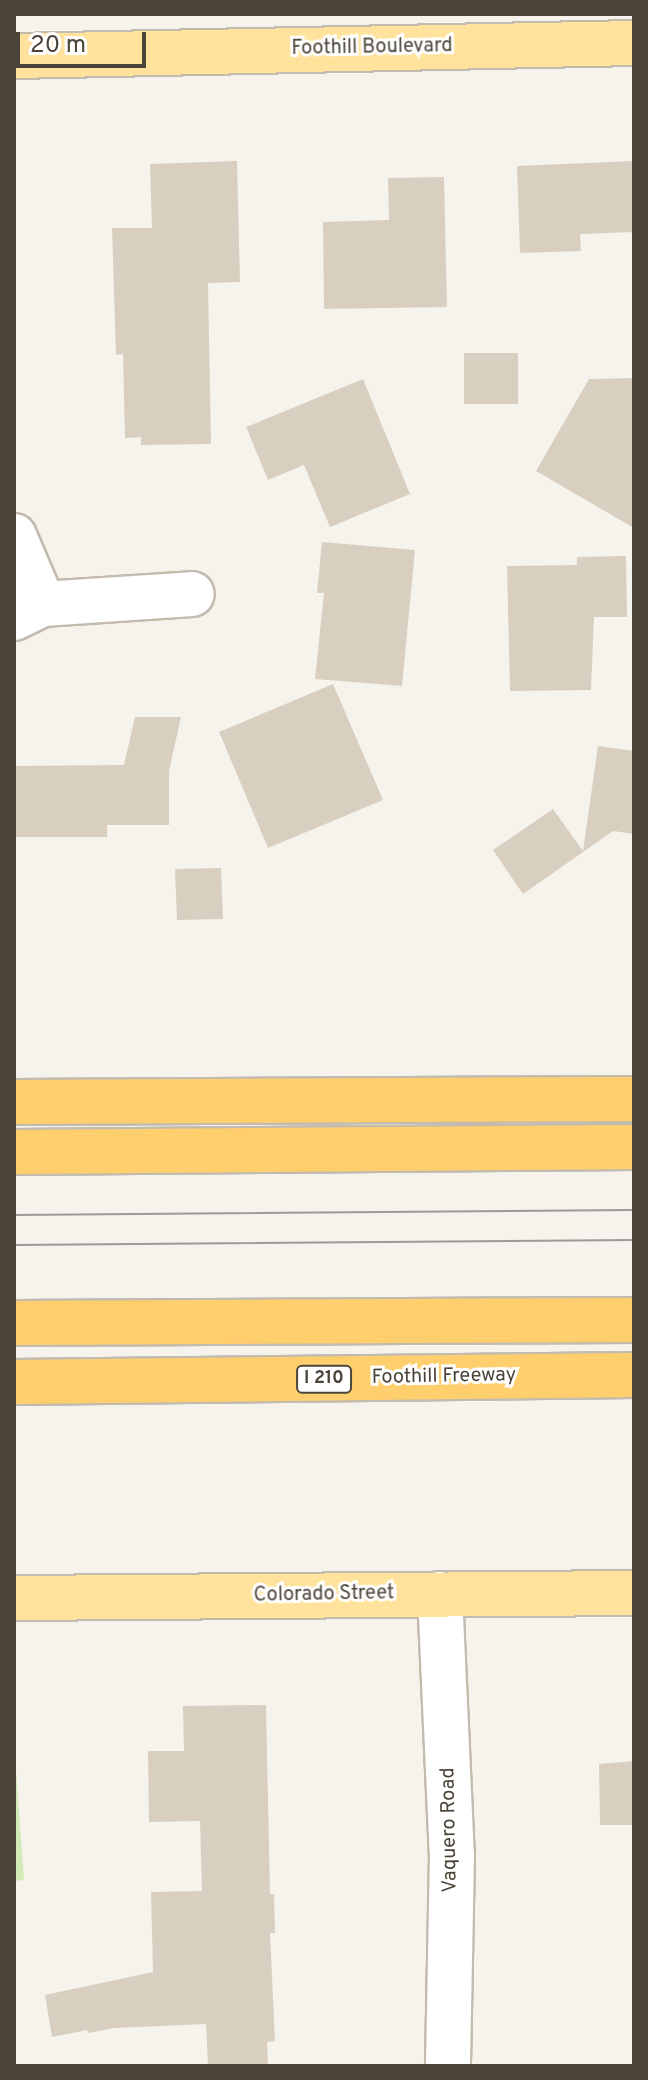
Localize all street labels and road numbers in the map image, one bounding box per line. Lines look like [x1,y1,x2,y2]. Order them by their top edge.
street label: Foothill Boulevard [291,35,453,61]
street label: Foothill Freeway [371,1364,517,1390]
road number: I 210 [296,1365,352,1393]
street label: Colorado Street [253,1582,395,1608]
street label: Vaquero Road [437,1767,463,1893]

